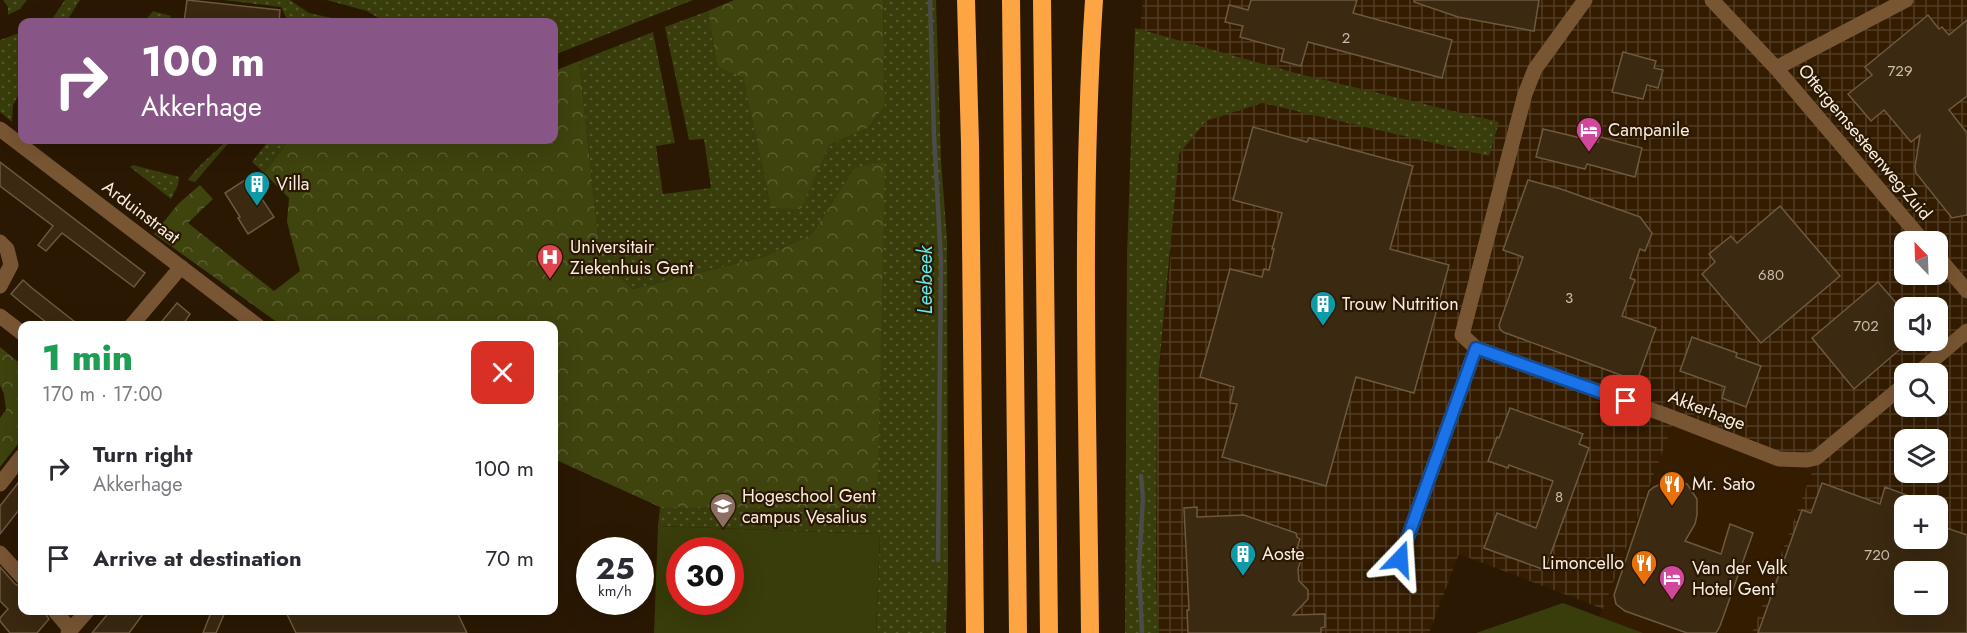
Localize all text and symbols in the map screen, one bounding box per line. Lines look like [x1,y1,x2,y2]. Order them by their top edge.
house number: 2 [1342,27,1350,49]
text: 100 m [141,31,265,92]
icon: right [42,42,120,120]
street label: Ottergemsesteenweg-Zuid [1792,58,1938,226]
house number: 729 [1887,60,1913,82]
text: Akkerhage [141,87,262,126]
hotel icon: Campanile [1574,115,1604,153]
place label: Campanile [1608,117,1690,143]
building icon: Villa [242,169,272,207]
place label: Villa [276,171,310,197]
street label: Arduinstraat [97,174,186,250]
north arrow [1894,231,1948,285]
map controls [1894,231,1948,615]
place label: Universitair Ziekenhuis Gent [570,234,694,281]
hospital icon: Universitair Ziekenhuis Gent [535,242,565,280]
water label: Leebeek [911,244,940,314]
house number: 680 [1758,264,1784,286]
house number: 3 [1565,287,1573,309]
building icon: Trouw Nutrition [1308,289,1338,327]
place label: Trouw Nutrition [1342,291,1459,317]
button: sound [1894,297,1948,351]
house number: 702 [1853,315,1879,337]
text: 1 min [42,331,133,383]
button: close [471,341,534,404]
button: search [1894,363,1948,417]
pin [1600,375,1651,426]
text: 170 m · 17:00 [42,380,163,409]
street label: Akkerhage [1665,383,1749,437]
icon: arrive [1609,384,1642,417]
button: layers [1894,429,1948,483]
text: Turn right [93,438,193,470]
icon: right [42,452,75,485]
text: 100 m [474,452,534,484]
restaurant icon: Mr. Sato [1657,469,1687,507]
text: Akkerhage [93,470,182,499]
place label: Mr. Sato [1692,471,1755,497]
place label: Hogeschool Gent campus Vesalius [742,483,876,530]
house number: 8 [1555,486,1563,508]
school or university icon: Hogeschool Gent campus Vesalius [708,491,738,529]
button: + [1894,495,1948,549]
position arrow [1368,527,1432,591]
speed limit sign: 30 [666,537,744,615]
building icon: Aoste [1228,539,1258,577]
place label: Aoste [1262,541,1305,567]
icon: arrive [42,542,75,575]
text: Arrive at destination [93,542,302,574]
text: 70 m [485,542,534,574]
house number: 720 [1864,544,1890,566]
text: 25 [595,547,635,590]
restaurant icon: Limoncello [1629,548,1659,586]
place label: Limoncello [1542,550,1624,576]
place label: Van der Valk Hotel Gent [1692,555,1788,602]
button: − [1894,561,1948,615]
hotel icon: Van der Valk Hotel Gent [1657,563,1687,601]
text: km/h [598,580,632,602]

